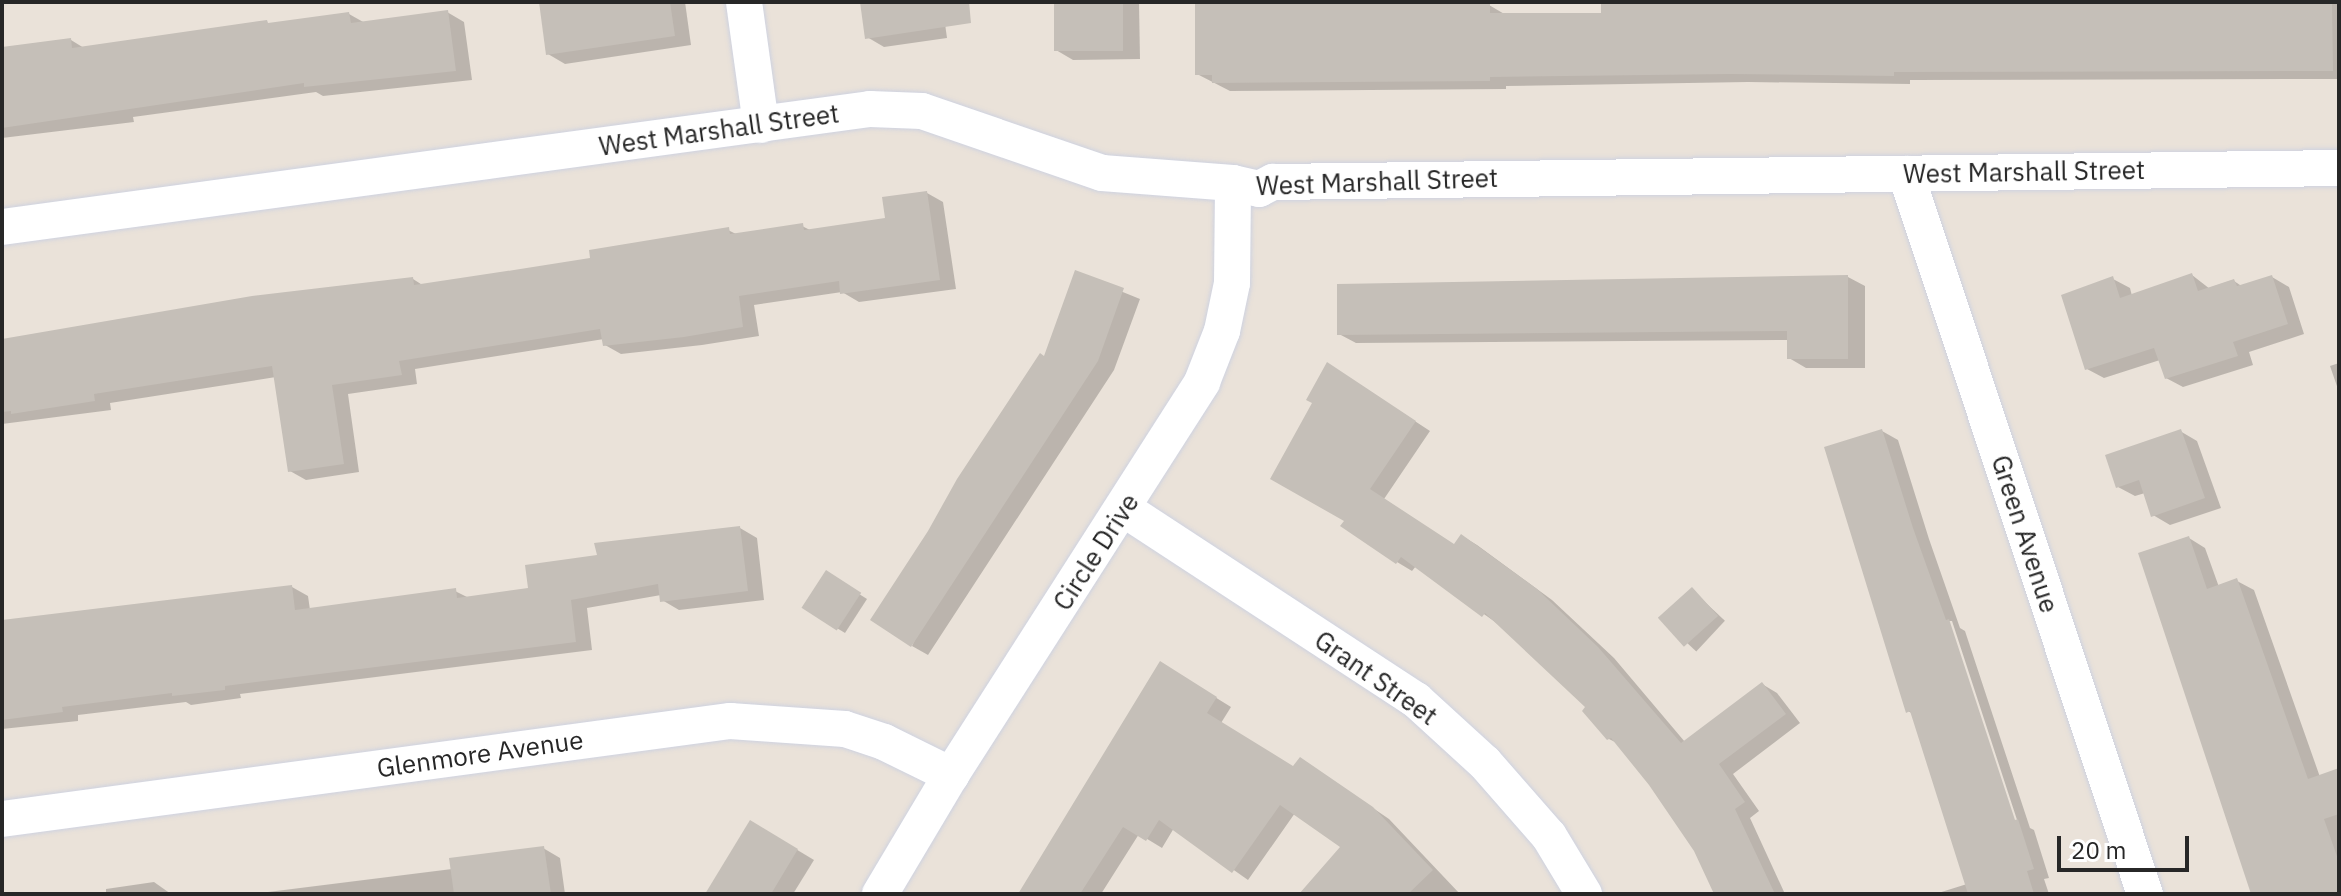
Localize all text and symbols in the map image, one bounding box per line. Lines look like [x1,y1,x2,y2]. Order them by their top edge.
street label: West Marshall Street [597,98,841,162]
street label: West Marshall Street [1903,154,2145,190]
street label: West Marshall Street [1255,162,1499,202]
street label: Green Avenue [1985,451,2065,617]
street label: Circle Drive [1047,488,1145,616]
street label: Grant Street [1309,624,1443,732]
street label: Glenmore Avenue [375,724,585,784]
scale bar [2061,820,2193,870]
text: 20 m [2071,834,2126,866]

